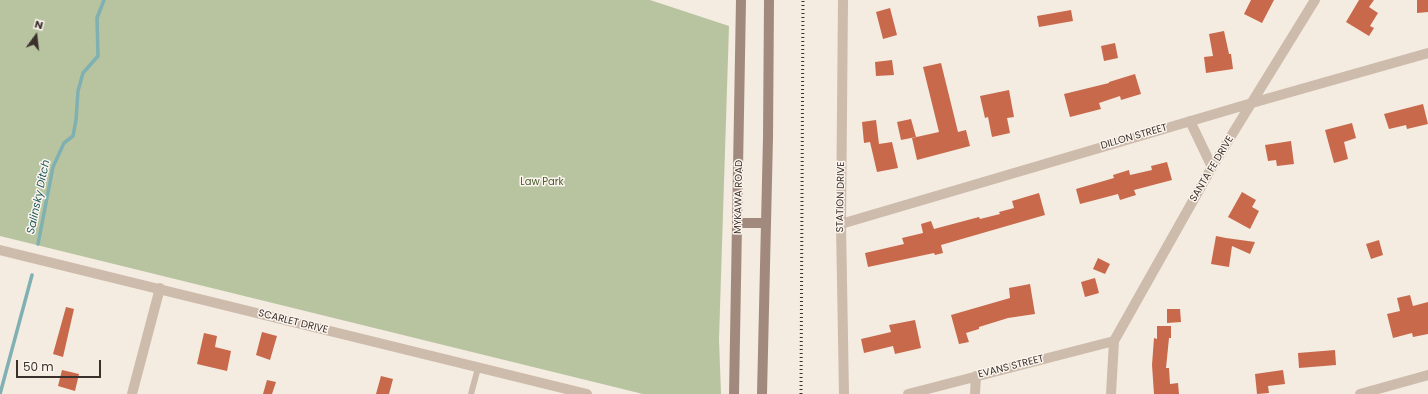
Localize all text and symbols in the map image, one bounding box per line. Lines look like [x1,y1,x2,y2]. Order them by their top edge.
north arrow [16,16,56,56]
text: N [33,16,45,33]
street label: DILLON STREET [1099,122,1169,152]
street label: SANTA FE DRIVE [1188,134,1236,204]
water label: Salinsky Ditch [25,159,53,235]
street label: MYKAWA ROAD [732,160,746,234]
street label: STATION DRIVE [834,161,848,233]
park label: Law Park [520,176,564,188]
street label: SCARLET DRIVE [257,308,329,336]
scale bar [18,352,103,378]
street label: EVANS STREET [977,353,1045,381]
text: 50 m [23,358,54,375]

